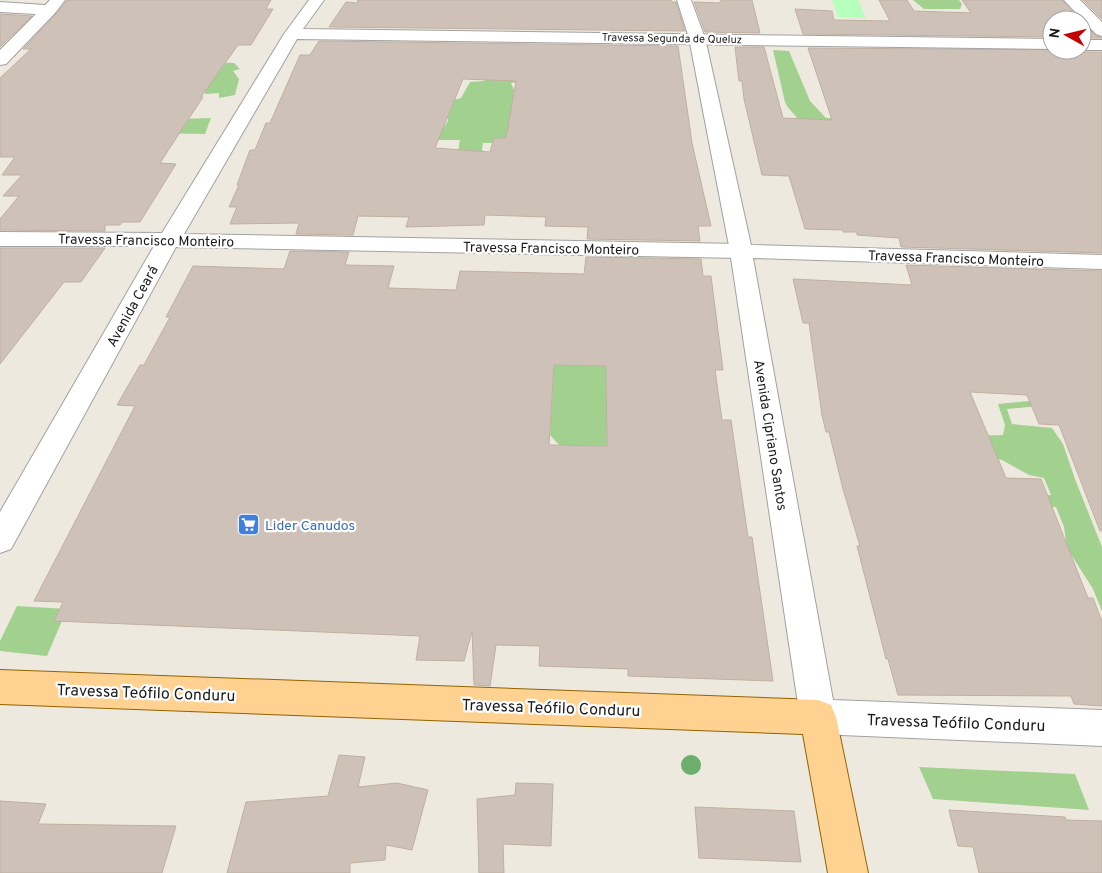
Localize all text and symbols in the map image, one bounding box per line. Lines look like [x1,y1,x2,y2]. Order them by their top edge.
north arrow [1042,10,1092,60]
text: N [1046,27,1065,40]
street label: Travessa Segunda de Queluz [602,31,742,47]
street label: Travessa Francisco Monteiro [58,231,234,252]
street label: Travessa Francisco Monteiro [463,239,639,260]
street label: Travessa Francisco Monteiro [868,248,1044,271]
street label: Avenida Ceará [104,263,163,350]
street label: Avenida Cipriano Santos [749,359,790,512]
supermarket icon: Lider Canudos [237,513,261,537]
place label: Lider Canudos [265,518,355,535]
street label: Travessa Teófilo Conduru [56,681,236,707]
street label: Travessa Teófilo Conduru [461,696,641,722]
street label: Travessa Teófilo Conduru [866,711,1046,737]

